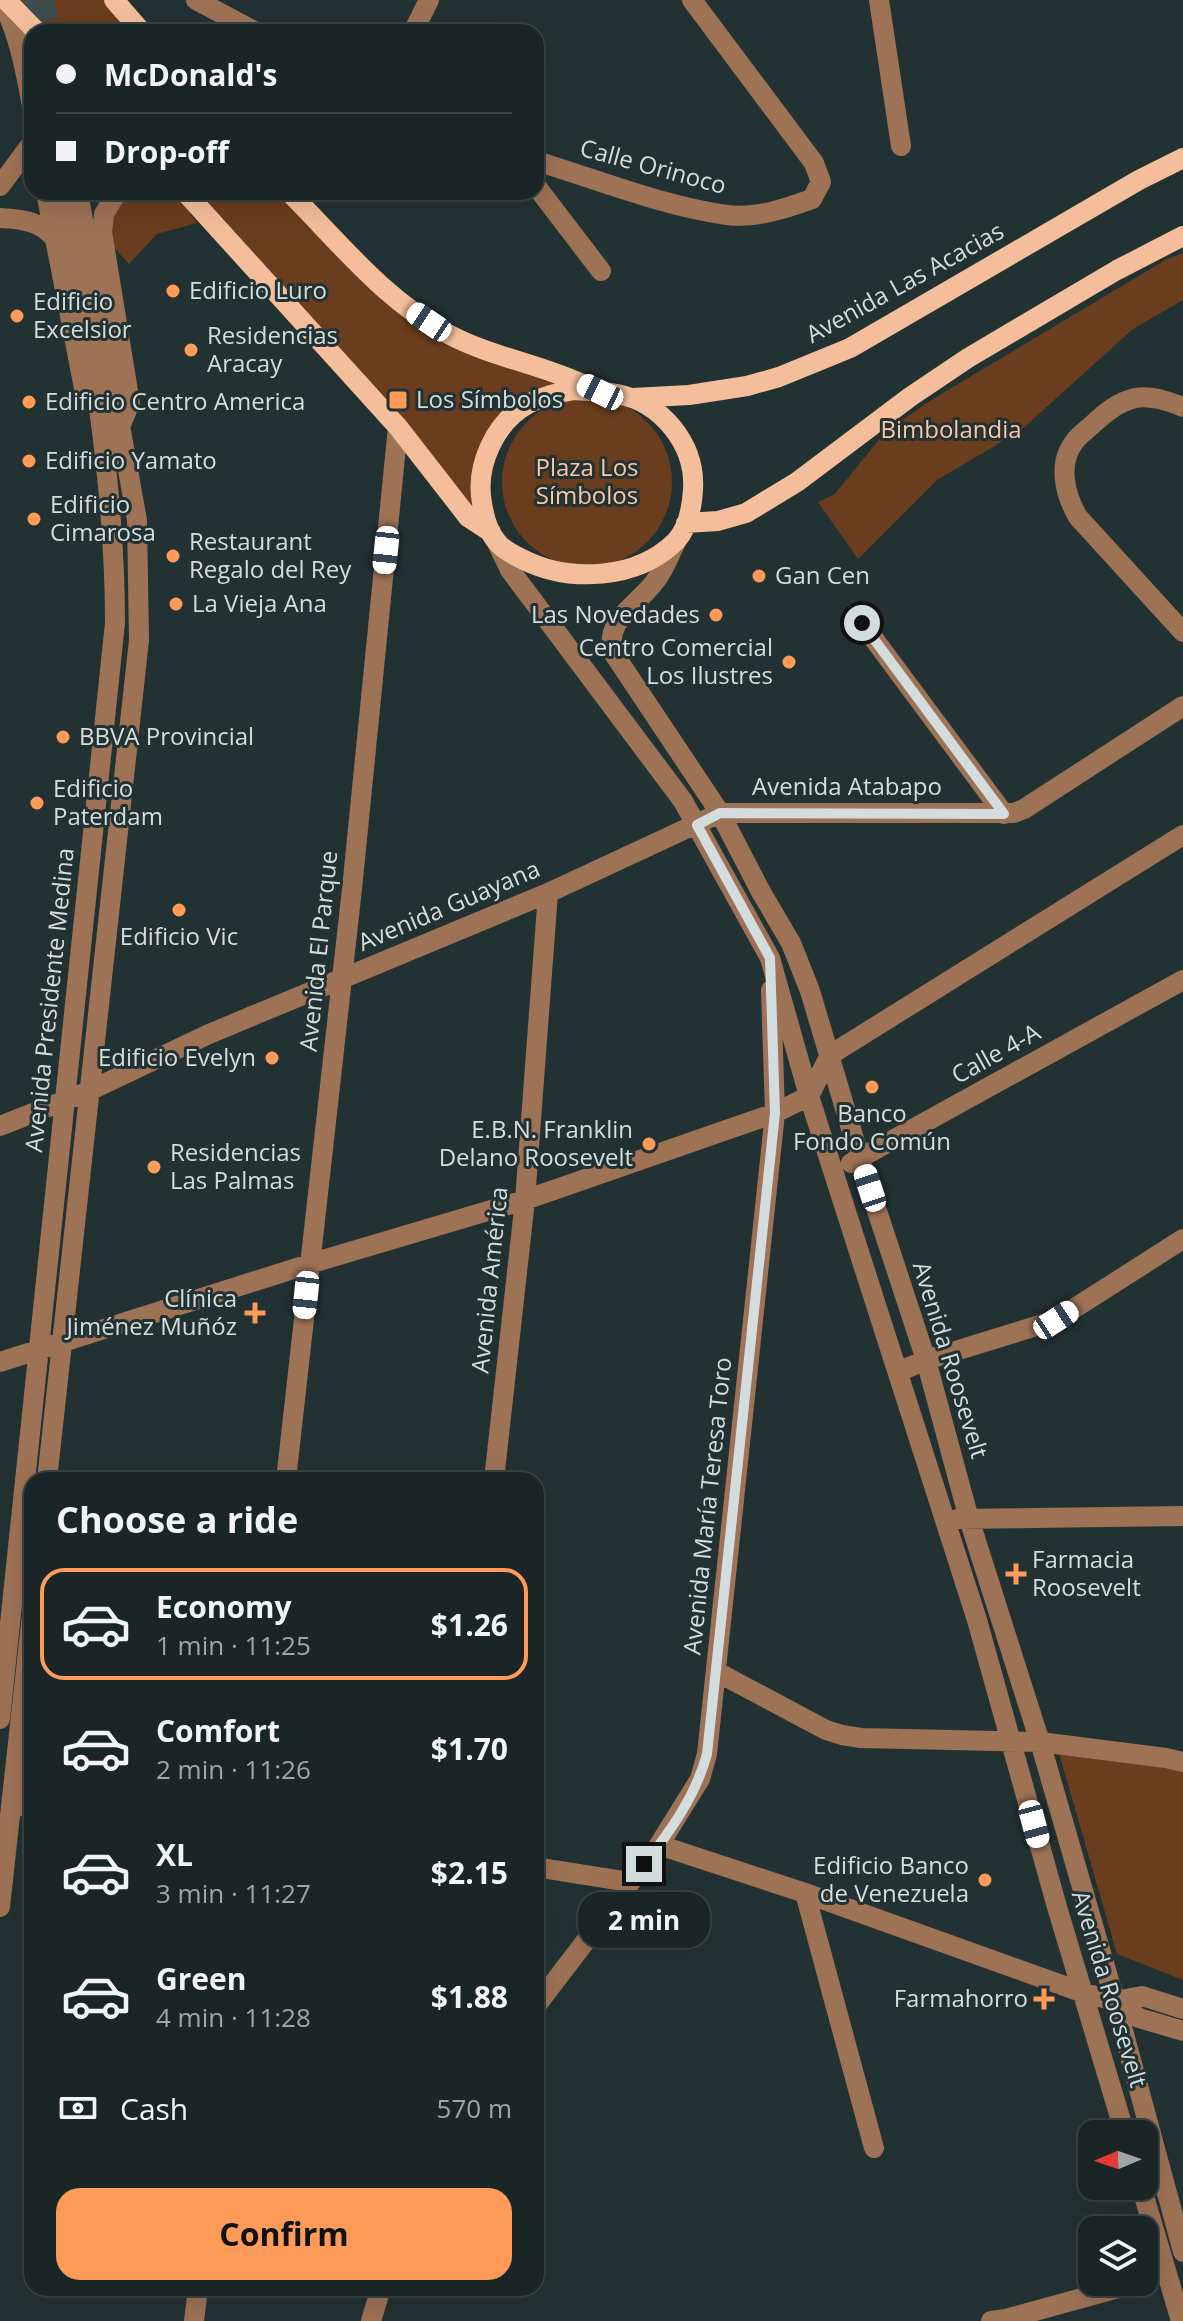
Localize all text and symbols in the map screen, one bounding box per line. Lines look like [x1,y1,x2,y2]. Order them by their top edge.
text: McDonald's [104,54,277,95]
street label: Calle Orinoco [577,130,730,201]
text: Drop-off [104,131,229,172]
street label: Avenida Las Acacias [799,214,1009,350]
place label: Edificio Luro [189,273,327,306]
marker: Edificio Luro [164,282,182,300]
place label: Edificio Excelsior [33,284,132,345]
car [402,299,456,345]
marker: Edificio Excelsior [8,307,26,325]
place label: Residencias Aracay [207,318,338,379]
marker: Residencias Aracay [182,341,200,359]
car [573,371,627,413]
place label: Los Símbolos [416,382,563,415]
place label: Edificio Centro America [45,384,305,417]
marker: Los Símbolos [387,389,409,411]
marker: Edificio Centro America [20,393,38,411]
park label: Bimbolandia [880,412,1022,445]
place label: Edificio Yamato [45,443,217,476]
park label: Plaza Los Símbolos [535,450,639,511]
marker: Edificio Yamato [20,452,38,470]
place label: Edificio Cimarosa [50,487,156,548]
marker: Edificio Cimarosa [25,510,43,528]
place label: Restaurant Regalo del Rey [189,524,352,585]
car [372,525,400,575]
marker: Restaurant Regalo del Rey [164,547,182,565]
place label: Gan Cen [775,558,870,591]
marker: Gan Cen [750,567,768,585]
place label: La Vieja Ana [192,586,327,619]
marker: La Vieja Ana [167,595,185,613]
place label: Las Novedades [531,597,700,630]
route start [844,605,880,641]
marker: Las Novedades [707,606,725,624]
place label: Centro Comercial Los Ilustres [579,630,773,691]
marker: Centro Comercial Los Ilustres [780,653,798,671]
place label: BBVA Provincial [79,719,254,752]
marker: BBVA Provincial [54,728,72,746]
street label: Avenida Atabapo [752,769,942,802]
place label: Edificio Paterdam [53,771,163,832]
marker: Edificio Paterdam [28,794,46,812]
street label: Avenida Presidente Medina [16,846,81,1154]
street label: Avenida El Parque [291,849,344,1053]
street label: Avenida Guayana [352,851,544,958]
marker: Edificio Vic [170,901,188,919]
place label: Edificio Vic [120,919,238,952]
street label: Calle 4-A [945,1014,1046,1091]
place label: Edificio Evelyn [98,1040,256,1073]
marker: Edificio Evelyn [263,1049,281,1067]
marker: Banco Fondo Común [863,1078,881,1096]
place label: Banco Fondo Común [793,1096,951,1157]
place label: E.B.N. Franklin Delano Roosevelt [439,1112,633,1173]
place label: Residencias Las Palmas [170,1135,301,1196]
marker: E.B.N. Franklin Delano Roosevelt [640,1135,658,1153]
marker: Residencias Las Palmas [145,1158,163,1176]
car [851,1161,889,1215]
street label: Avenida América [462,1185,515,1375]
street label: Avenida Roosevelt [906,1257,997,1462]
car [292,1270,320,1320]
place label: Clínica Jiménez Muñóz [64,1281,237,1342]
car [1029,1297,1083,1343]
marker: Clínica Jiménez Muñóz [244,1302,266,1324]
street label: Avenida María Teresa Toro [674,1355,739,1656]
text: Choose a ride [56,1495,298,1544]
place label: Farmacia Roosevelt [1032,1542,1141,1603]
marker: Farmacia Roosevelt [1007,1565,1025,1583]
text: Economy [156,1586,292,1627]
icon: car [60,1588,132,1660]
text: $1.26 [431,1604,508,1645]
text: 1 min · 11:25 [156,1627,311,1663]
text: Comfort [156,1710,280,1751]
icon: car [60,1712,132,1784]
text: $1.70 [431,1728,508,1769]
text: 2 min · 11:26 [156,1751,311,1787]
car [1016,1798,1052,1850]
text: XL [156,1834,193,1875]
icon: car [60,1836,132,1908]
route end [626,1846,662,1882]
place label: Edificio Banco de Venezuela [813,1848,969,1909]
text: $2.15 [431,1852,508,1893]
marker: Edificio Banco de Venezuela [976,1871,994,1889]
text: 3 min · 11:27 [156,1875,311,1911]
street label: Avenida Roosevelt [1065,1886,1156,2091]
callout: 2 min [578,1892,710,1948]
text: 2 min [608,1902,680,1938]
text: Green [156,1958,247,1999]
icon: car [60,1960,132,2032]
text: $1.88 [431,1976,508,2017]
place label: Farmahorro [894,1981,1028,2014]
marker: Farmahorro [1035,1990,1053,2008]
text: 4 min · 11:28 [156,1999,311,2035]
icon: cash [56,2086,100,2130]
text: Cash [120,2088,188,2129]
text: 570 m [437,2090,512,2126]
north arrow [1078,2120,1158,2200]
map controls [1078,2120,1158,2296]
button: Confirm [56,2188,512,2280]
button: layers [1078,2216,1158,2296]

